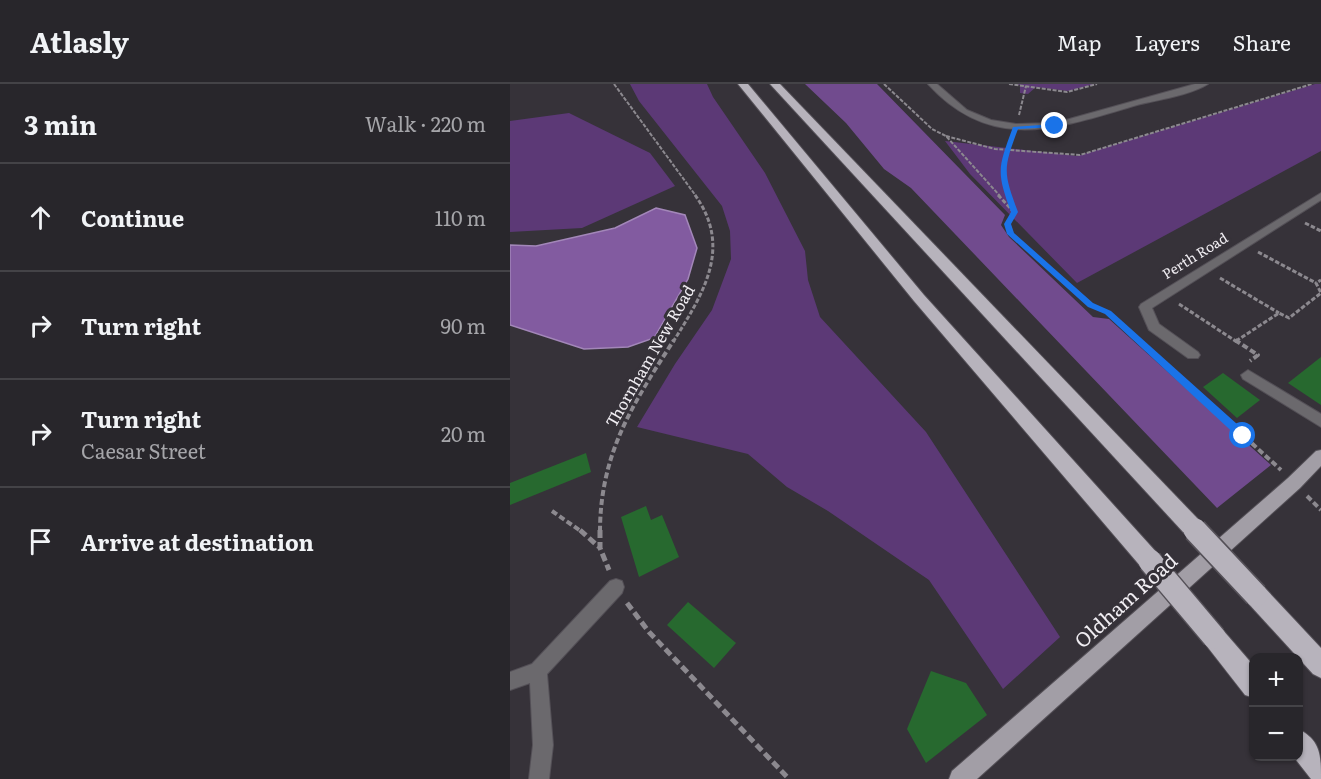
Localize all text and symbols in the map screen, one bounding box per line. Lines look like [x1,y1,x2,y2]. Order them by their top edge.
text: Atlasly [30,20,129,62]
text: Map [1057,26,1102,57]
text: Layers [1135,26,1200,57]
text: Share [1233,26,1291,57]
text: 3 min [24,104,97,143]
text: Walk · 220 m [365,108,486,138]
route end [1041,112,1067,138]
icon: ahead [24,201,57,234]
text: Continue [81,201,184,234]
text: 110 m [435,202,486,232]
street label: Perth Road [1158,227,1231,283]
street label: Thornham New Road [598,279,700,431]
icon: right [24,309,57,342]
text: Turn right [81,309,201,342]
text: 90 m [441,310,486,340]
text: Turn right [81,402,201,435]
icon: right [24,417,57,450]
text: 20 m [441,418,486,448]
route start [1229,422,1255,448]
text: Caesar Street [81,435,206,465]
icon: arrive [24,525,57,558]
text: Arrive at destination [81,525,314,558]
street label: Oldham Road [1067,545,1183,654]
map controls [1249,653,1303,761]
button: + [1249,653,1303,707]
button: − [1249,707,1303,761]

